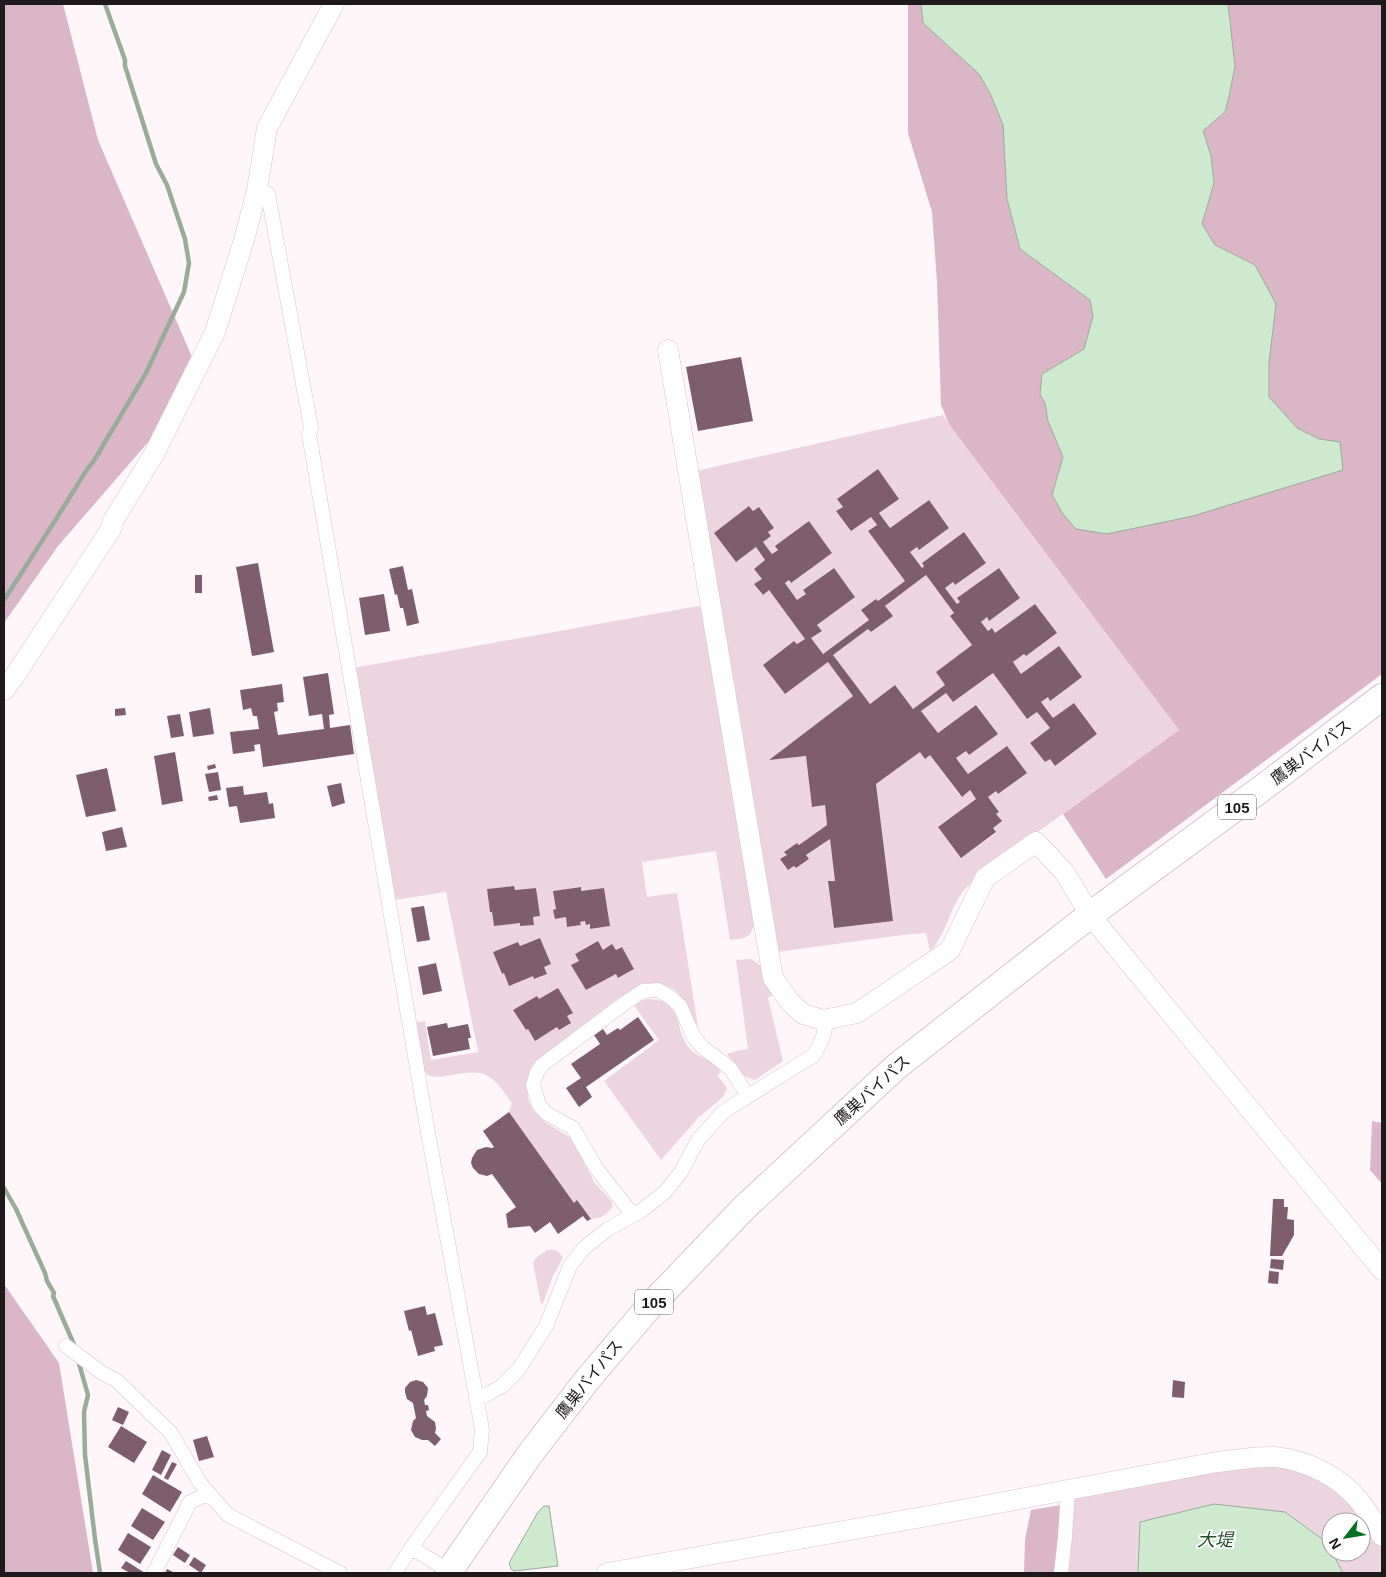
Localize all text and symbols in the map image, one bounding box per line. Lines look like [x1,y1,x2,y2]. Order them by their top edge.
street label: 鷹巣バイパス [1268,716,1354,788]
road number: 105 [1218,794,1256,820]
street label: 鷹巣バイパス [831,1052,913,1128]
road number: 105 [635,1290,673,1314]
street label: 鷹巣バイパス [552,1336,626,1422]
north arrow [1321,1512,1371,1562]
water label: 大堤 [1197,1530,1235,1550]
text: N [1325,1535,1344,1552]

